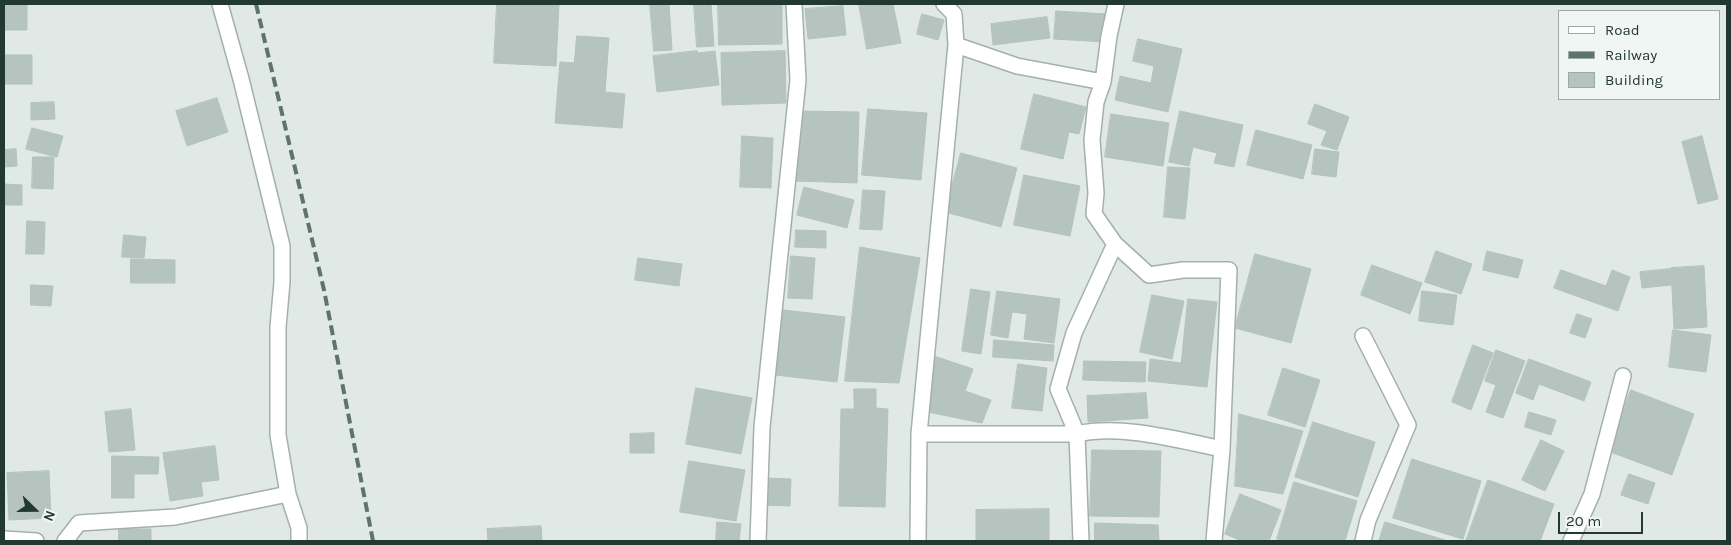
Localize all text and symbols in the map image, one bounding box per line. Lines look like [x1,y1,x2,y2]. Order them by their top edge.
legend [1558,10,1721,100]
text: Road [1605,21,1640,39]
text: Railway [1605,46,1657,64]
text: Building [1605,71,1663,89]
north arrow [10,485,60,535]
scale bar [1561,502,1646,534]
text: N [40,508,59,524]
text: 20 m [1566,512,1601,530]

